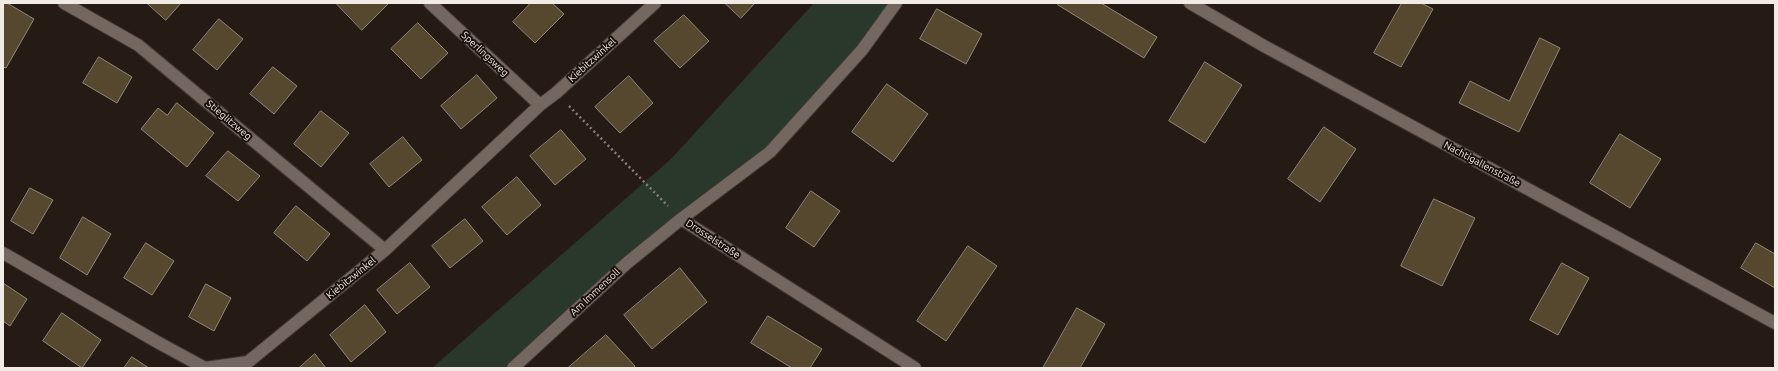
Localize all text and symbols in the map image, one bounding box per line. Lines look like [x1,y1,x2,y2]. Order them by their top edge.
street label: Sperlingsweg [459,29,511,79]
street label: Kiebitzwinkel [566,35,618,85]
street label: Stieglitzweg [204,98,254,142]
street label: Nachtigallenstraße [1442,139,1522,189]
street label: Drosselstraße [684,217,742,261]
street label: Kiebitzwinkel [324,254,378,302]
street label: Am Immensoll [568,266,622,318]

